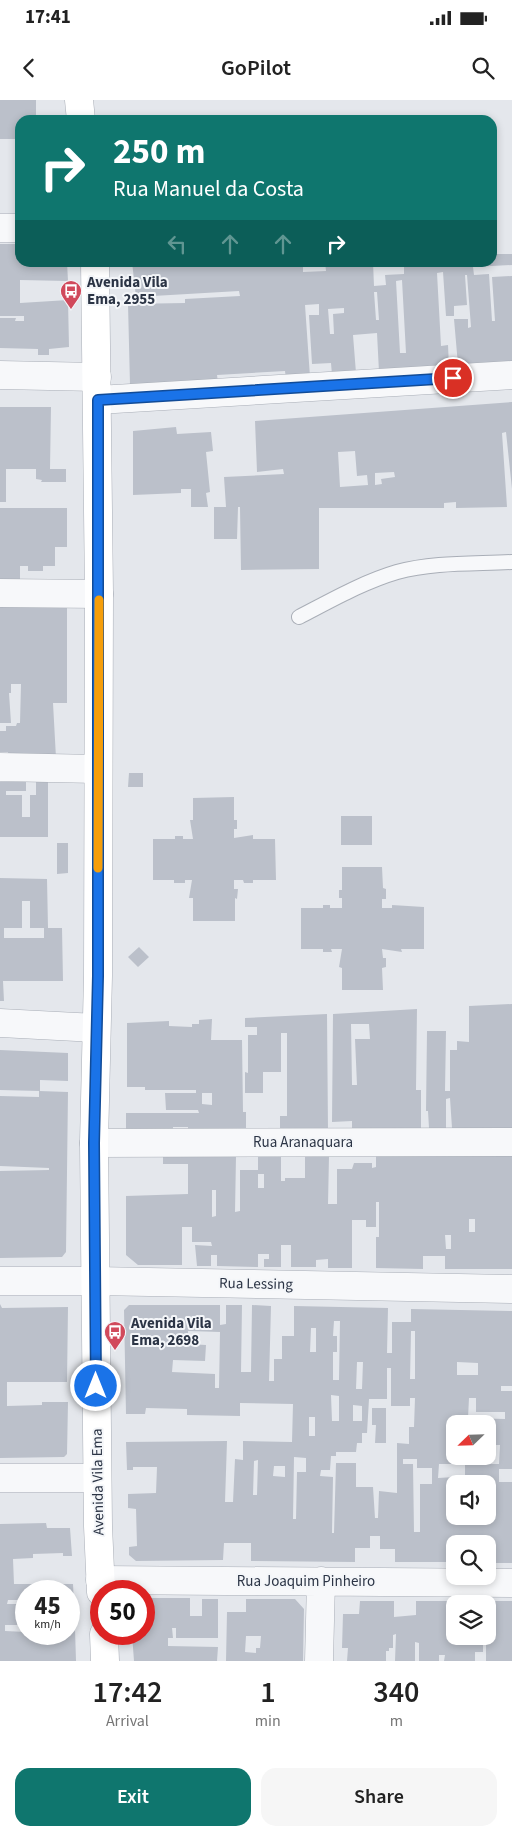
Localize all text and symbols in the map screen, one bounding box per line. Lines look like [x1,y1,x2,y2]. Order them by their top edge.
text: 17:41 [25,4,71,31]
text: GoPilot [221,52,291,84]
icon: back [15,54,43,82]
icon: search [469,54,497,82]
text: 250 m [113,127,205,177]
icon: right [30,135,95,200]
text: Rua Manuel da Costa [113,173,304,205]
icon: left [163,230,191,258]
icon: ahead [216,230,244,258]
icon: ahead [269,230,297,258]
icon: right [322,230,350,258]
place label: Avenida Vila Ema, 2955 [86,272,168,310]
bus stop icon: Avenida Vila Ema, 2955 [59,279,83,310]
pin [432,357,474,399]
icon: arrive [439,364,467,392]
street label: Rua Aranaquara [253,1132,353,1153]
street label: Rua Lessing [219,1273,294,1295]
place label: Avenida Vila Ema, 2698 [130,1313,212,1351]
bus stop icon: Avenida Vila Ema, 2698 [103,1320,127,1351]
position arrow [69,1359,121,1411]
north arrow [446,1415,496,1465]
map controls [446,1415,496,1645]
street label: Avenida Vila Ema [87,1428,109,1536]
button: sound [446,1475,496,1525]
button: search [446,1535,496,1585]
street label: Rua Joaquim Pinheiro [237,1571,375,1592]
speed limit sign: 50 [90,1580,155,1645]
text: 45 [34,1588,61,1624]
button: layers [446,1595,496,1645]
text: km/h [34,1616,61,1633]
text: 17:42 [93,1671,162,1714]
text: 1 [260,1671,276,1714]
text: 340 [373,1671,419,1714]
text: Arrival [106,1710,149,1732]
text: min [255,1710,281,1732]
text: m [390,1710,403,1732]
button: Exit [15,1768,251,1826]
button: Share [261,1768,497,1826]

